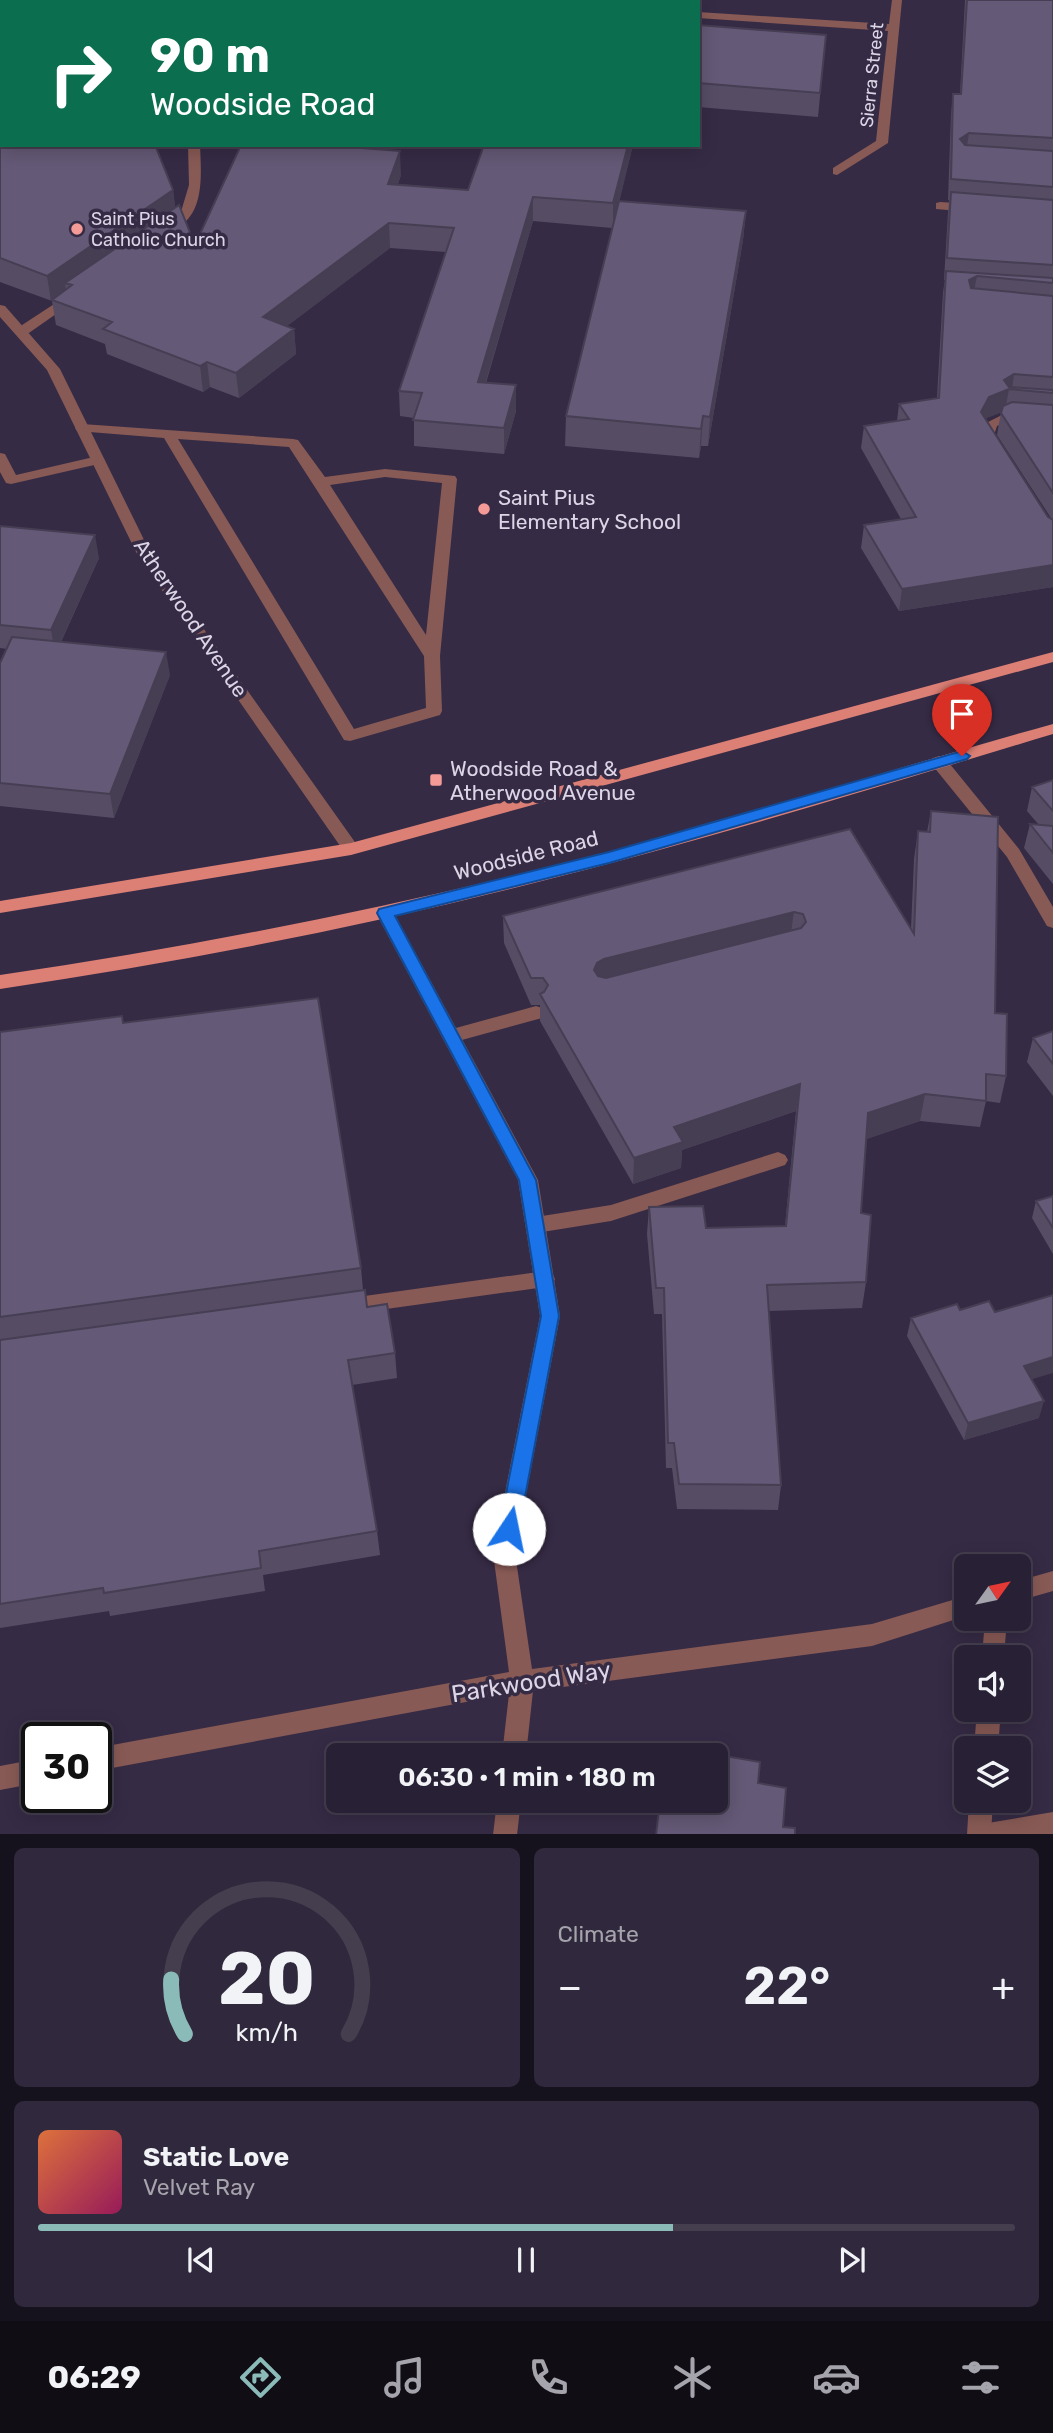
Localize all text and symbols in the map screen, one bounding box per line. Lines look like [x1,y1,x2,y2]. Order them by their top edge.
street label: Sierra Street [856,21,888,129]
text: 90 m [150,26,270,84]
icon: right [35,28,126,119]
text: Woodside Road [150,85,375,123]
place label: Saint Pius Catholic Church [91,208,226,251]
marker: Saint Pius Catholic Church [69,221,85,237]
place label: Saint Pius Elementary School [498,485,681,534]
marker: Saint Pius Elementary School [476,501,492,517]
street label: Atherwood Avenue [129,534,253,702]
pin [932,684,992,756]
icon: arrive [943,695,981,733]
place label: Woodside Road & Atherwood Avenue [450,756,636,805]
marker: Woodside Road & Atherwood Avenue [428,772,444,788]
street label: Woodside Road [451,825,601,885]
position arrow [472,1492,546,1566]
north arrow [954,1554,1031,1631]
map controls [954,1554,1031,1813]
button: sound [954,1645,1031,1722]
street label: Parkwood Way [449,1656,613,1708]
speed limit sign: 30 [21,1722,112,1813]
button: layers [954,1736,1031,1813]
text: 06:30 · 1 min · 180 m [398,1762,656,1793]
text: Climate [558,1920,639,1948]
text: 20 [218,1936,315,2022]
text: 22° [743,1955,830,2017]
text: − [558,1964,582,2010]
text: + [991,1964,1015,2010]
text: km/h [236,2017,298,2046]
text: Static Love [143,2142,289,2173]
text: Velvet Ray [143,2173,255,2201]
icon: previous [182,2241,220,2279]
icon: pause [507,2241,545,2279]
icon: next [833,2241,871,2279]
icon: directions [236,2353,285,2402]
icon: music [380,2353,429,2402]
icon: phone [524,2353,573,2402]
icon: climate [668,2353,717,2402]
icon: car [812,2353,861,2402]
icon: filters [956,2353,1005,2402]
text: 06:29 [48,2358,141,2396]

